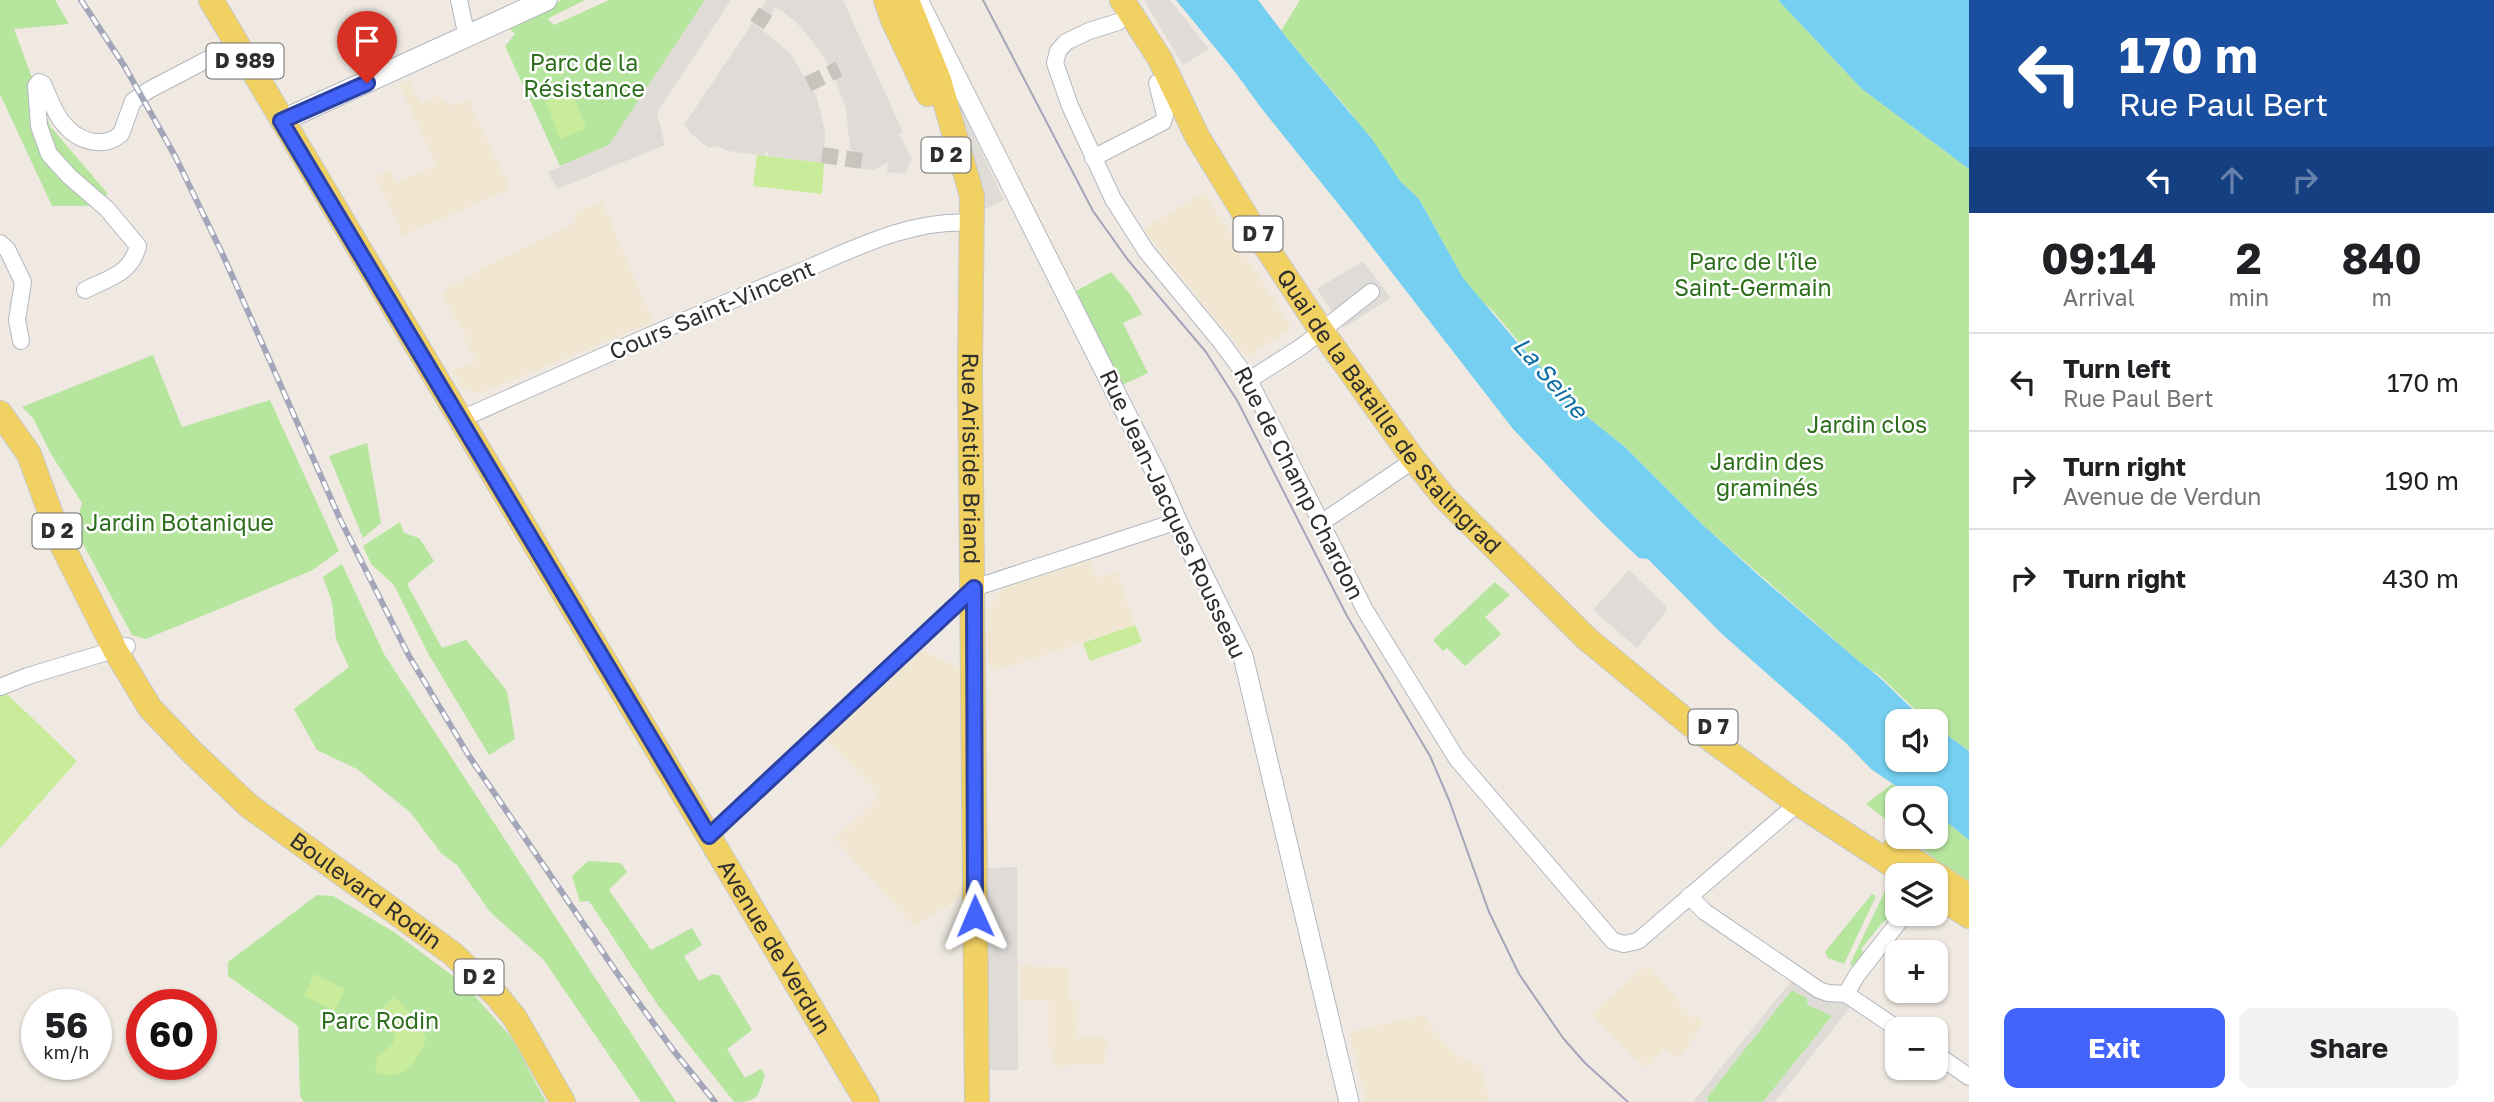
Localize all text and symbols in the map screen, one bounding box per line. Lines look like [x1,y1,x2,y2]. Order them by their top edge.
pin [337,11,397,83]
icon: arrive [348,22,386,60]
text: 170 m [2119,25,2258,84]
icon: left [2004,28,2095,119]
road number: D 989 [206,43,284,78]
park label: Parc de la Résistance [523,48,645,102]
text: Rue Paul Bert [2119,85,2328,123]
road number: D 2 [922,138,970,172]
icon: left [2140,161,2178,199]
icon: ahead [2213,161,2251,199]
icon: right [2286,161,2324,199]
road number: D 7 [1234,216,1282,252]
text: 09:14 [2041,233,2156,283]
text: 2 [2236,233,2262,283]
text: 840 [2341,233,2422,283]
park label: Parc de l'île Saint-Germain [1674,247,1832,301]
street label: Cours Saint-Vincent [605,253,818,365]
street label: Quai de la Bataille de Stalingrad [1271,263,1508,559]
text: Arrival [2063,283,2135,311]
text: min [2229,283,2269,311]
text: m [2371,283,2392,311]
water label: La Seine [1508,331,1596,425]
street label: Rue Aristide Briand [957,352,987,564]
text: Turn left [2063,353,2171,384]
street label: Rue de Champ Chardon [1229,361,1371,604]
icon: left [2004,363,2042,401]
street label: Rue Jean-Jacques Rousseau [1095,365,1253,662]
text: 170 m [2387,367,2459,398]
text: Rue Paul Bert [2063,384,2213,412]
park label: Jardin clos [1807,410,1927,438]
park label: Jardin des graminés [1710,447,1824,501]
text: Turn right [2063,451,2186,482]
icon: right [2004,461,2042,499]
text: 190 m [2385,465,2459,496]
text: Avenue de Verdun [2063,482,2262,510]
park label: Jardin Botanique [86,508,274,536]
road number: D 2 [32,514,82,548]
icon: right [2004,559,2042,597]
text: Turn right [2063,563,2186,594]
text: 430 m [2382,563,2459,594]
map controls [1885,709,1948,1080]
button: sound [1885,709,1948,772]
road number: D 7 [1688,710,1738,744]
button: search [1885,786,1948,849]
street label: Boulevard Rodin [285,826,448,954]
street label: Avenue de Verdun [713,854,838,1039]
button: layers [1885,863,1948,926]
position arrow [938,879,1012,953]
button: + [1885,940,1948,1003]
road number: D 2 [454,960,504,995]
speed limit sign: 60 [126,989,217,1080]
text: 56 [45,1004,88,1046]
park label: Parc Rodin [321,1006,439,1034]
button: Exit [2004,1008,2225,1088]
button: Share [2239,1008,2459,1088]
button: − [1885,1017,1948,1080]
text: km/h [44,1041,89,1063]

